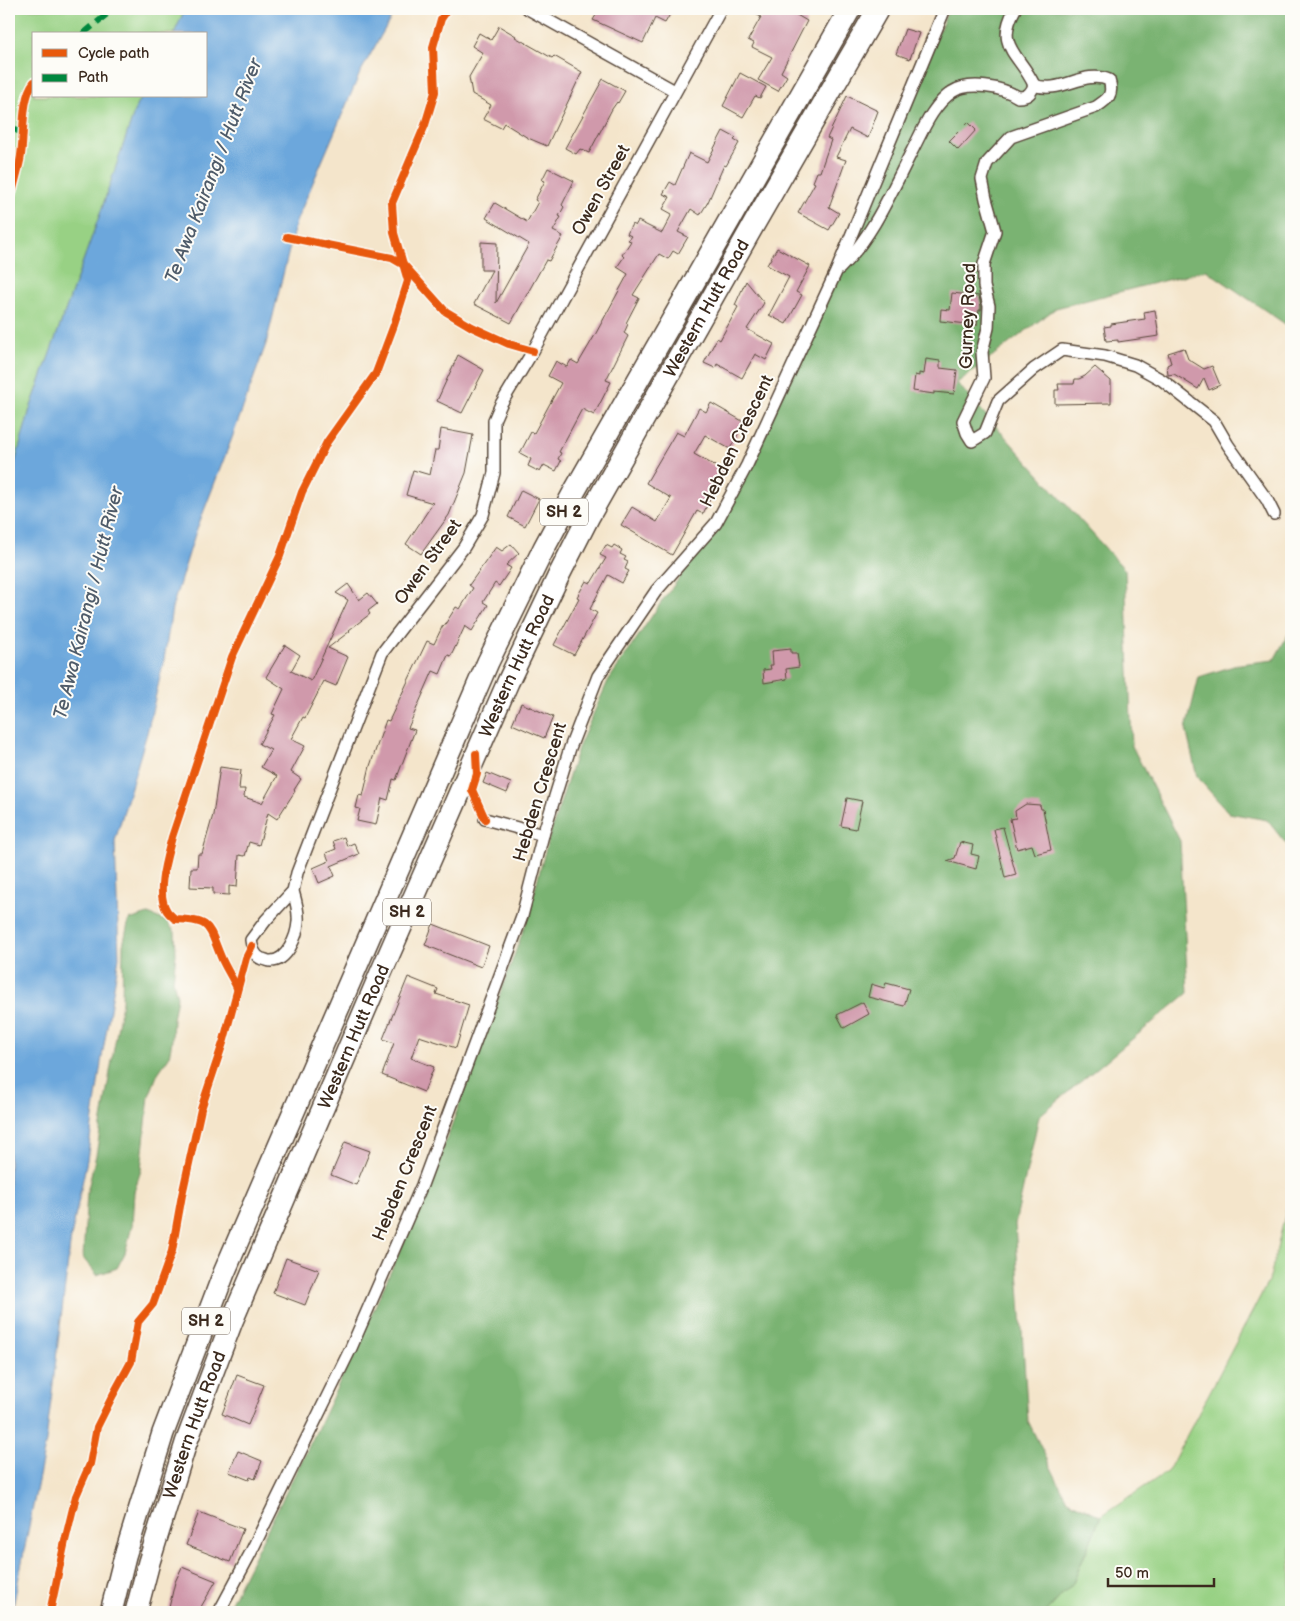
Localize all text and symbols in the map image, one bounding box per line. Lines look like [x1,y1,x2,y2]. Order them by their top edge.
legend [32,32,208,98]
text: Cycle path [78,44,149,63]
water label: Te Awa Kairangi / Hutt River [160,54,268,287]
text: Path [78,68,108,87]
street label: Owen Street [567,141,635,239]
street label: Western Hutt Road [659,236,754,381]
street label: Gurney Road [956,263,980,369]
street label: Hebden Crescent [696,371,778,511]
water label: Te Awa Kairangi / Hutt River [49,483,129,722]
road number: SH 2 [540,498,588,526]
street label: Owen Street [390,515,466,609]
street label: Western Hutt Road [475,591,559,740]
street label: Hebden Crescent [509,719,571,864]
road number: SH 2 [383,899,431,926]
street label: Western Hutt Road [314,961,394,1112]
street label: Hebden Crescent [368,1102,442,1244]
road number: SH 2 [182,1308,230,1334]
street label: Western Hutt Road [159,1348,230,1501]
scale bar [1108,1556,1214,1588]
text: 50 m [1115,1564,1149,1583]

